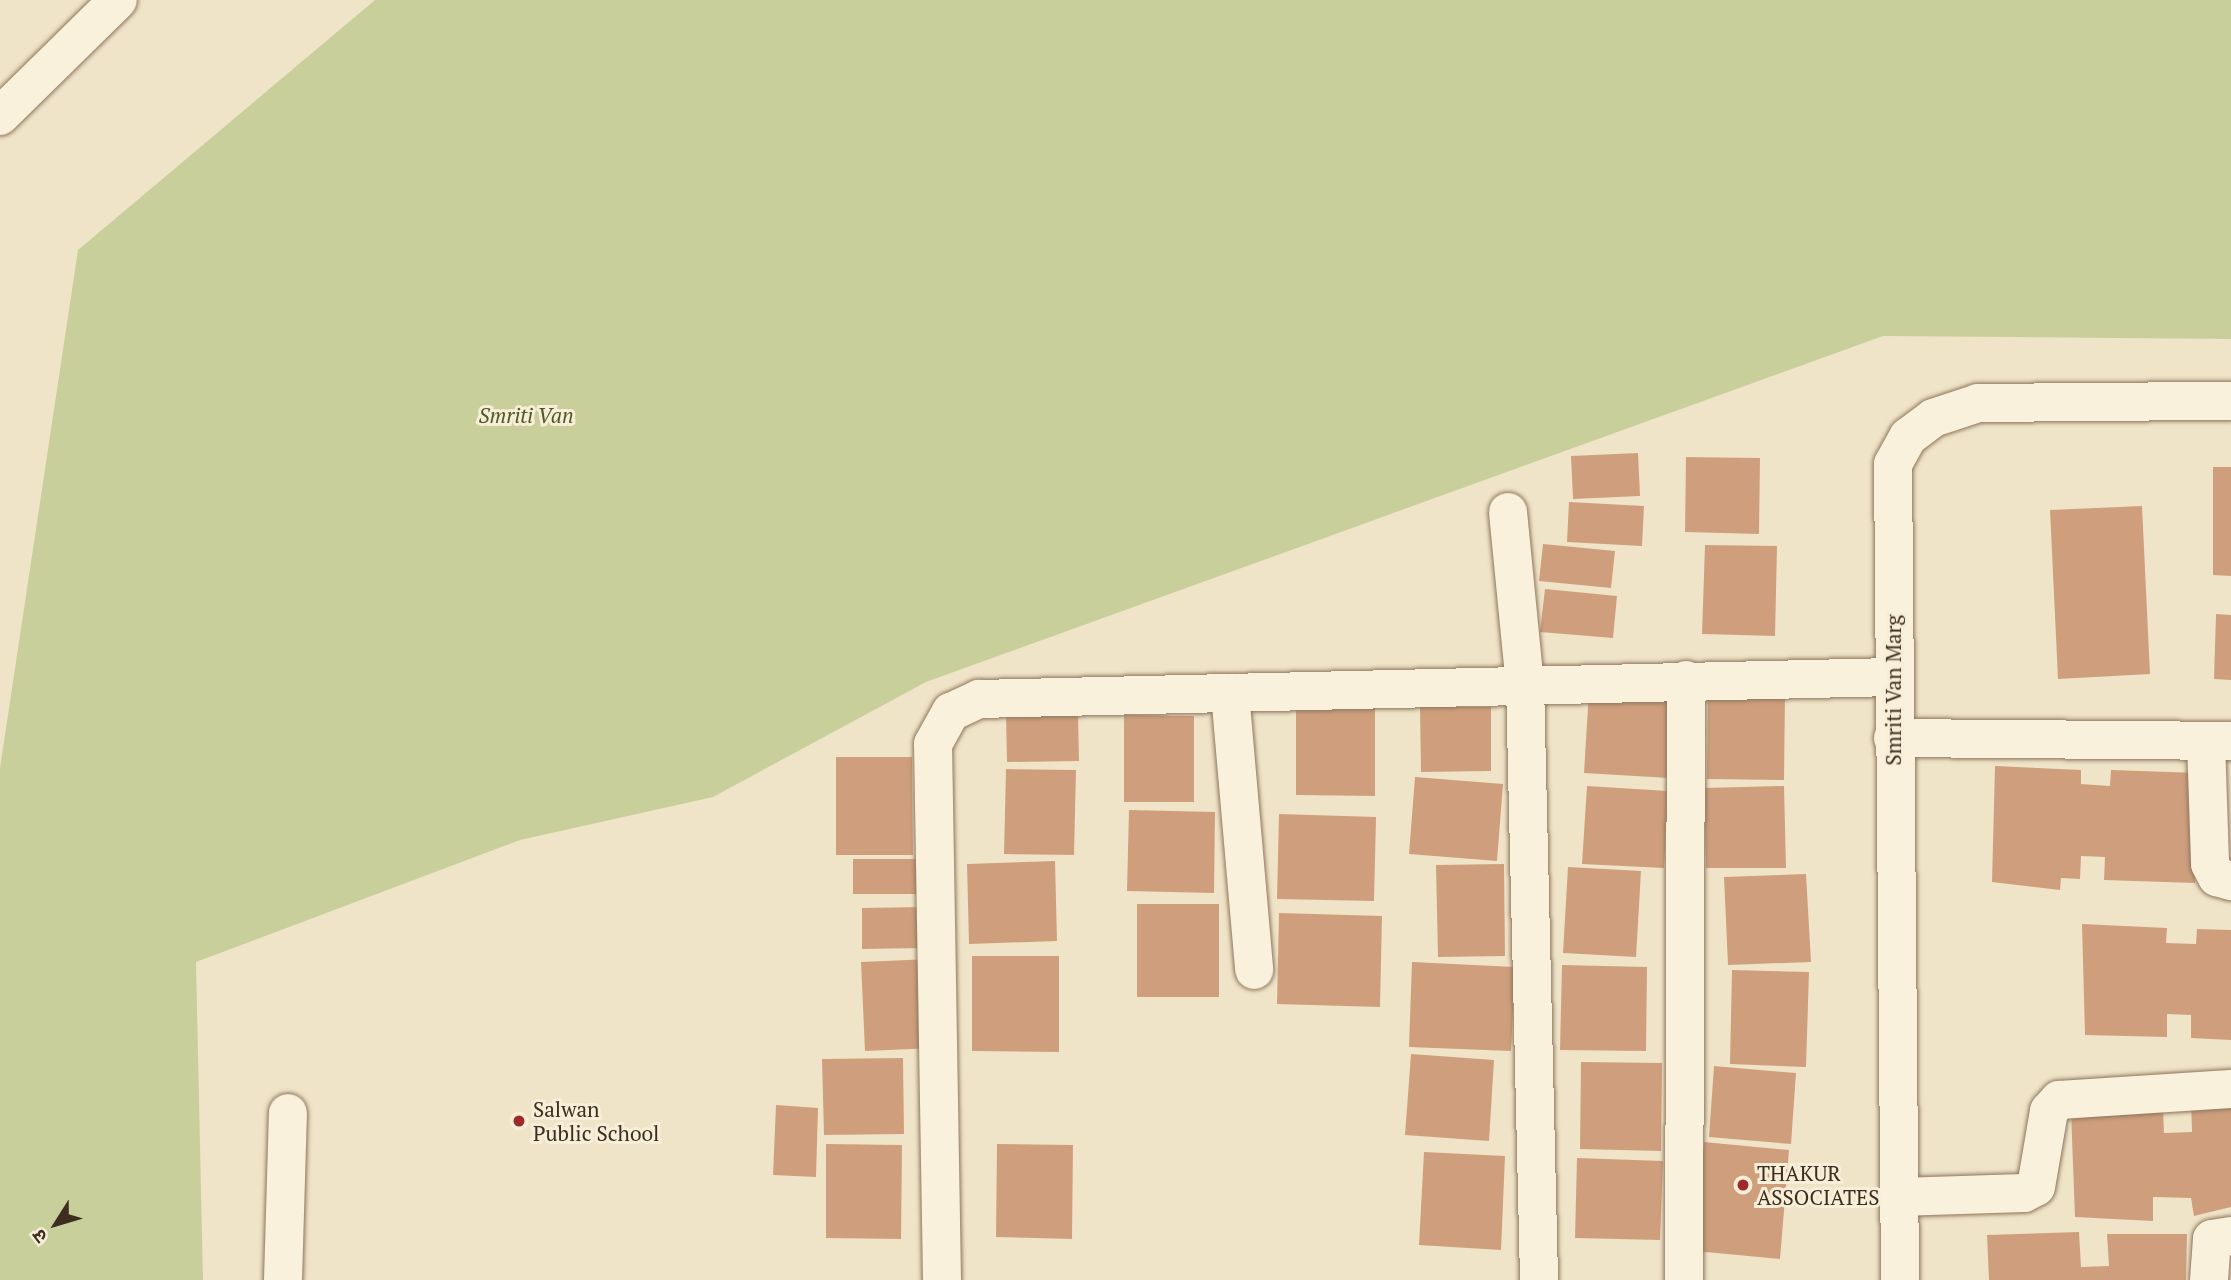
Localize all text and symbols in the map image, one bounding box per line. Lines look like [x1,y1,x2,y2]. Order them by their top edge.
park label: Smriti Van [478,402,574,428]
street label: Smriti Van Marg [1880,614,1906,766]
place label: Salwan Public School [533,1096,659,1146]
marker: Salwan Public School [511,1113,527,1129]
place label: THAKUR ASSOCIATES [1757,1160,1879,1210]
marker: THAKUR ASSOCIATES [1735,1177,1751,1193]
north arrow [21,1189,91,1259]
text: उ [25,1225,52,1249]

